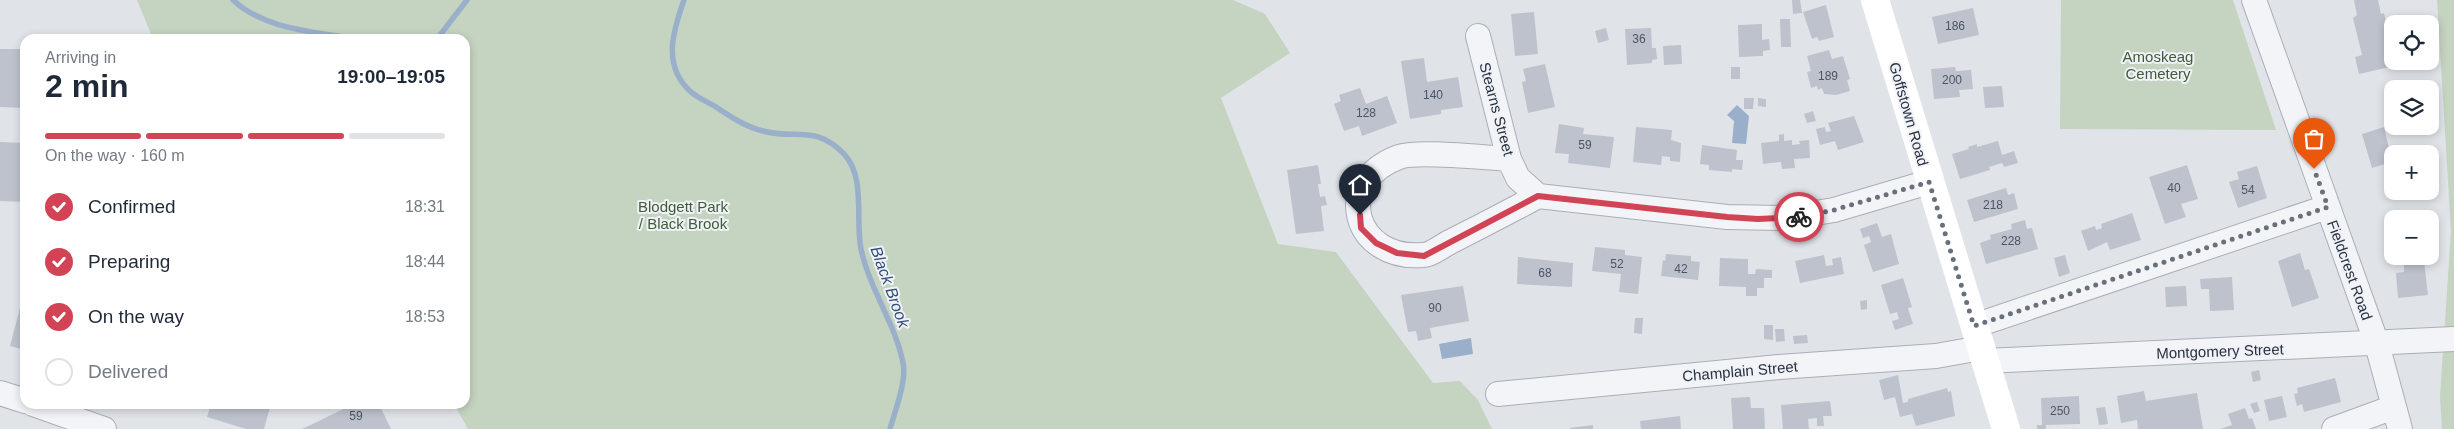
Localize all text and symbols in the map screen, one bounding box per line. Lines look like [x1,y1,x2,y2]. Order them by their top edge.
map controls [2384,15,2439,265]
button: locate [2384,15,2439,70]
house number: 186 [1945,19,1965,33]
house number: 36 [1632,32,1646,46]
park label: Amoskeag Cemetery [2123,48,2193,82]
text: Arriving in [45,49,116,66]
street label: Stearns Street [1476,60,1518,158]
street label: Goffstown Road [1886,60,1932,168]
text: 19:00–19:05 [337,66,445,87]
text: 2 min [45,68,129,104]
house number: 189 [1818,69,1838,83]
house number: 200 [1942,73,1962,87]
button: layers [2384,80,2439,135]
house number: 140 [1423,88,1443,102]
house number: 128 [1356,106,1376,120]
pin [2293,118,2335,169]
icon: bag [2300,125,2328,153]
house number: 59 [1578,138,1592,152]
button: + [2384,145,2439,200]
text: On the way · 160 m [45,147,185,164]
pin [1339,164,1381,215]
icon: home [1346,171,1374,199]
house number: 40 [2167,181,2181,195]
house number: 54 [2241,183,2255,197]
courier [1774,192,1824,242]
icon: check [45,193,73,221]
text: Confirmed [88,196,176,217]
text: 18:31 [405,198,445,215]
park label: Blodgett Park / Black Brook [638,198,729,232]
house number: 218 [1983,198,2003,212]
icon: bike [1785,203,1813,231]
button: − [2384,210,2439,265]
street label: Fieldcrest Road [2324,218,2376,322]
house number: 228 [2001,234,2021,248]
water label: Black Brook [867,244,913,331]
icon: check [45,248,73,276]
text: Preparing [88,251,170,272]
text: 18:44 [405,253,445,270]
house number: 52 [1610,257,1624,271]
house number: 42 [1674,262,1688,276]
house number: 68 [1538,266,1552,280]
house number: 90 [1428,301,1442,315]
icon: check [45,303,73,331]
text: On the way [88,306,184,327]
text: 18:53 [405,308,445,325]
street label: Montgomery Street [2156,340,2285,362]
street label: Champlain Street [1682,357,1799,385]
text: Delivered [88,361,168,382]
house number: 250 [2050,404,2070,418]
house number: 59 [349,409,363,423]

